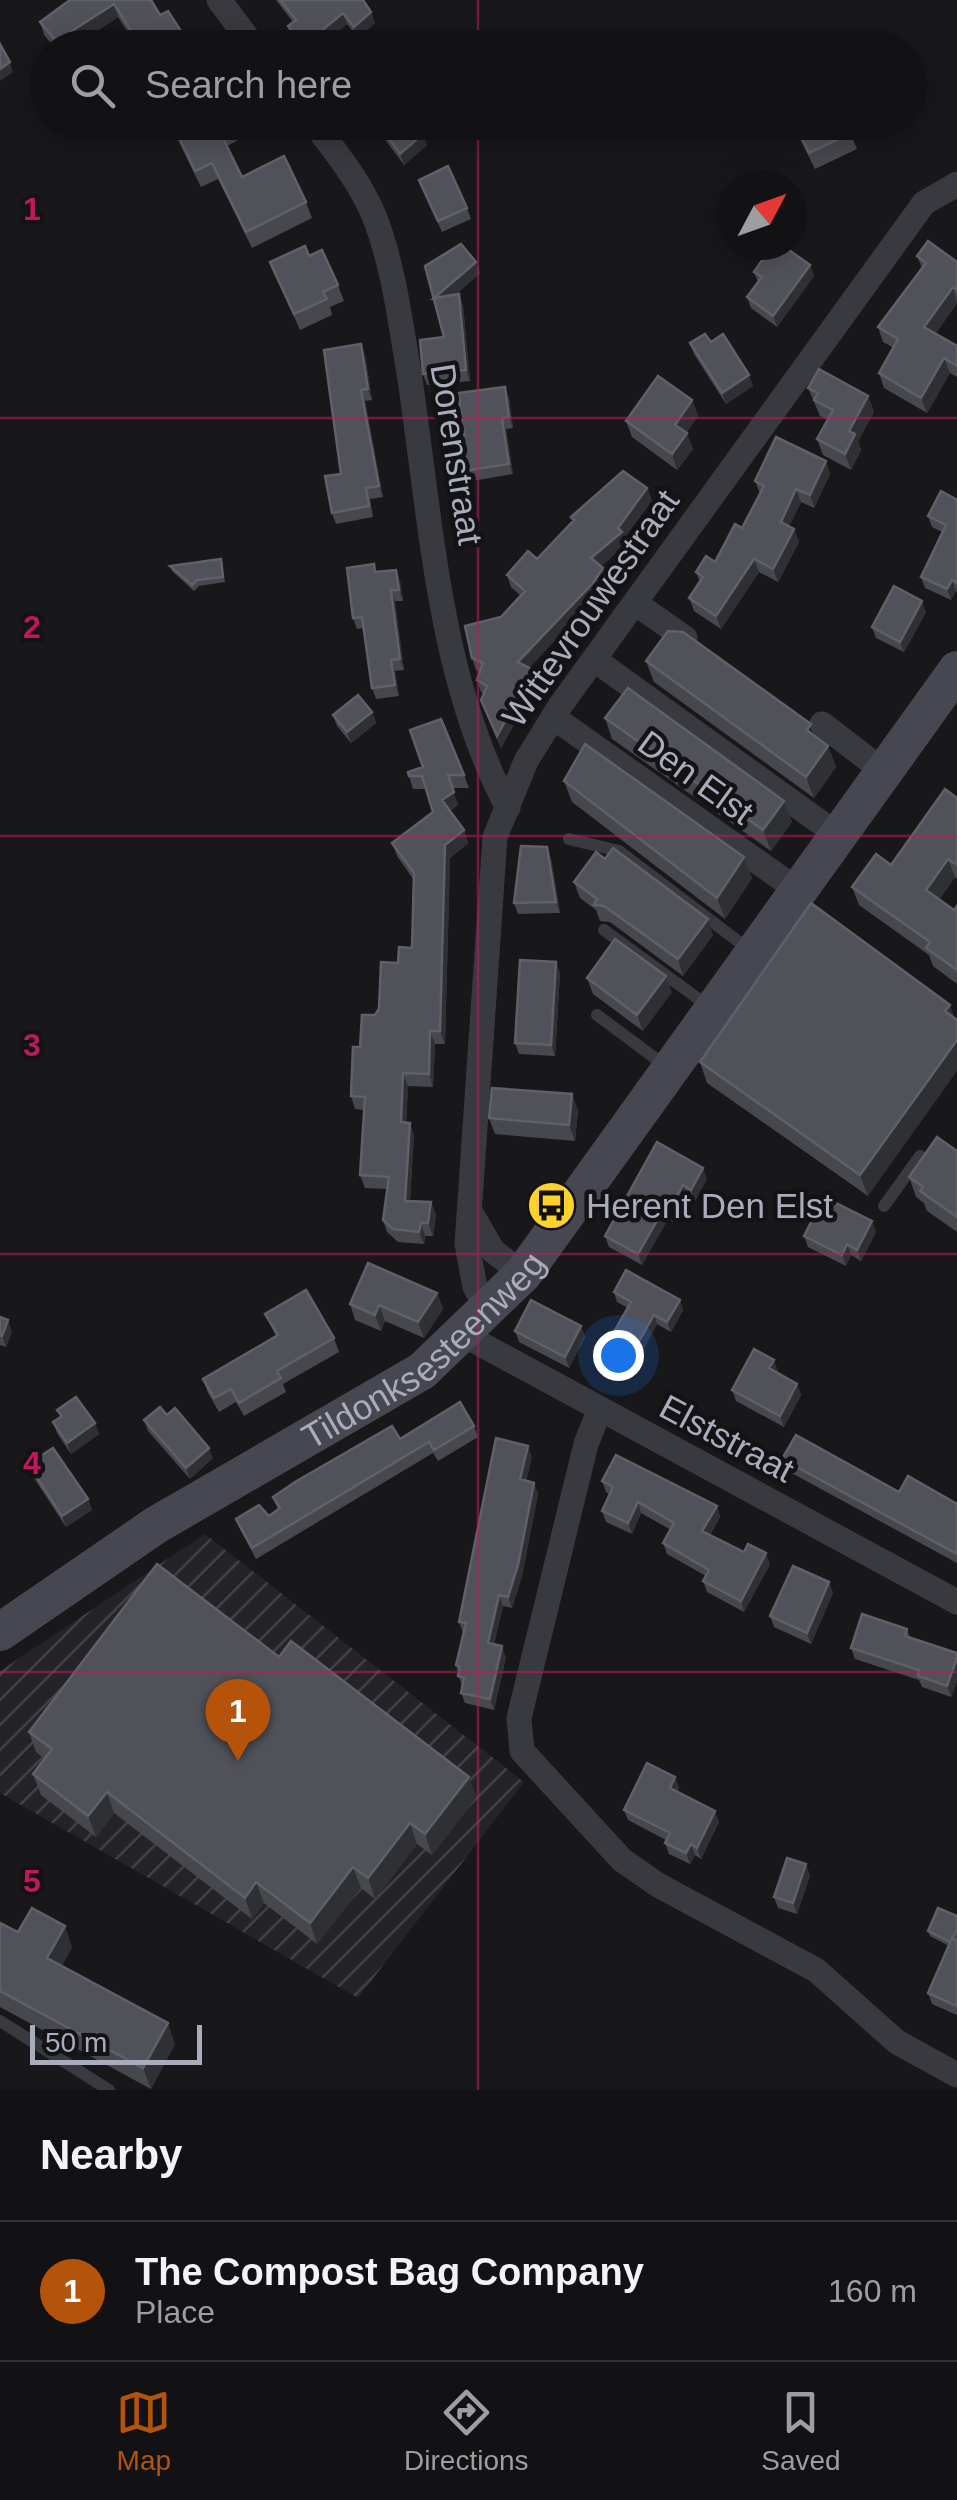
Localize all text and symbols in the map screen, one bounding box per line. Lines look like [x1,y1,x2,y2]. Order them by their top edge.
search box [30,30,927,140]
icon: search [65,58,120,113]
text: Search here [145,64,352,106]
north arrow [717,170,807,260]
text: 1 [23,191,41,227]
street label: Dorenstraat [423,361,491,548]
street label: Wittevrouwestraat [494,482,686,734]
text: 2 [23,609,41,645]
street label: Den Elst [631,722,761,832]
text: 3 [23,1027,41,1063]
bus stop icon: Herent Den Elst [525,1179,577,1231]
place label: Herent Den Elst [586,1186,833,1225]
street label: Tildonksesteenweg [295,1244,552,1456]
your location [593,1330,644,1381]
street label: Elststraat [653,1387,801,1490]
text: 4 [23,1445,41,1481]
pin: 1 [206,1678,270,1761]
text: 5 [23,1863,41,1899]
scale bar [30,2020,202,2064]
text: 50 m [45,2027,107,2058]
text: Nearby [40,2131,182,2178]
text: The Compost Bag Company [135,2251,644,2293]
text: 1 [64,2273,81,2309]
text: 160 m [828,2273,917,2309]
text: Place [135,2294,215,2330]
tab: Map [116,2385,171,2477]
tab: Directions [404,2385,529,2477]
tab: Saved [761,2385,841,2477]

